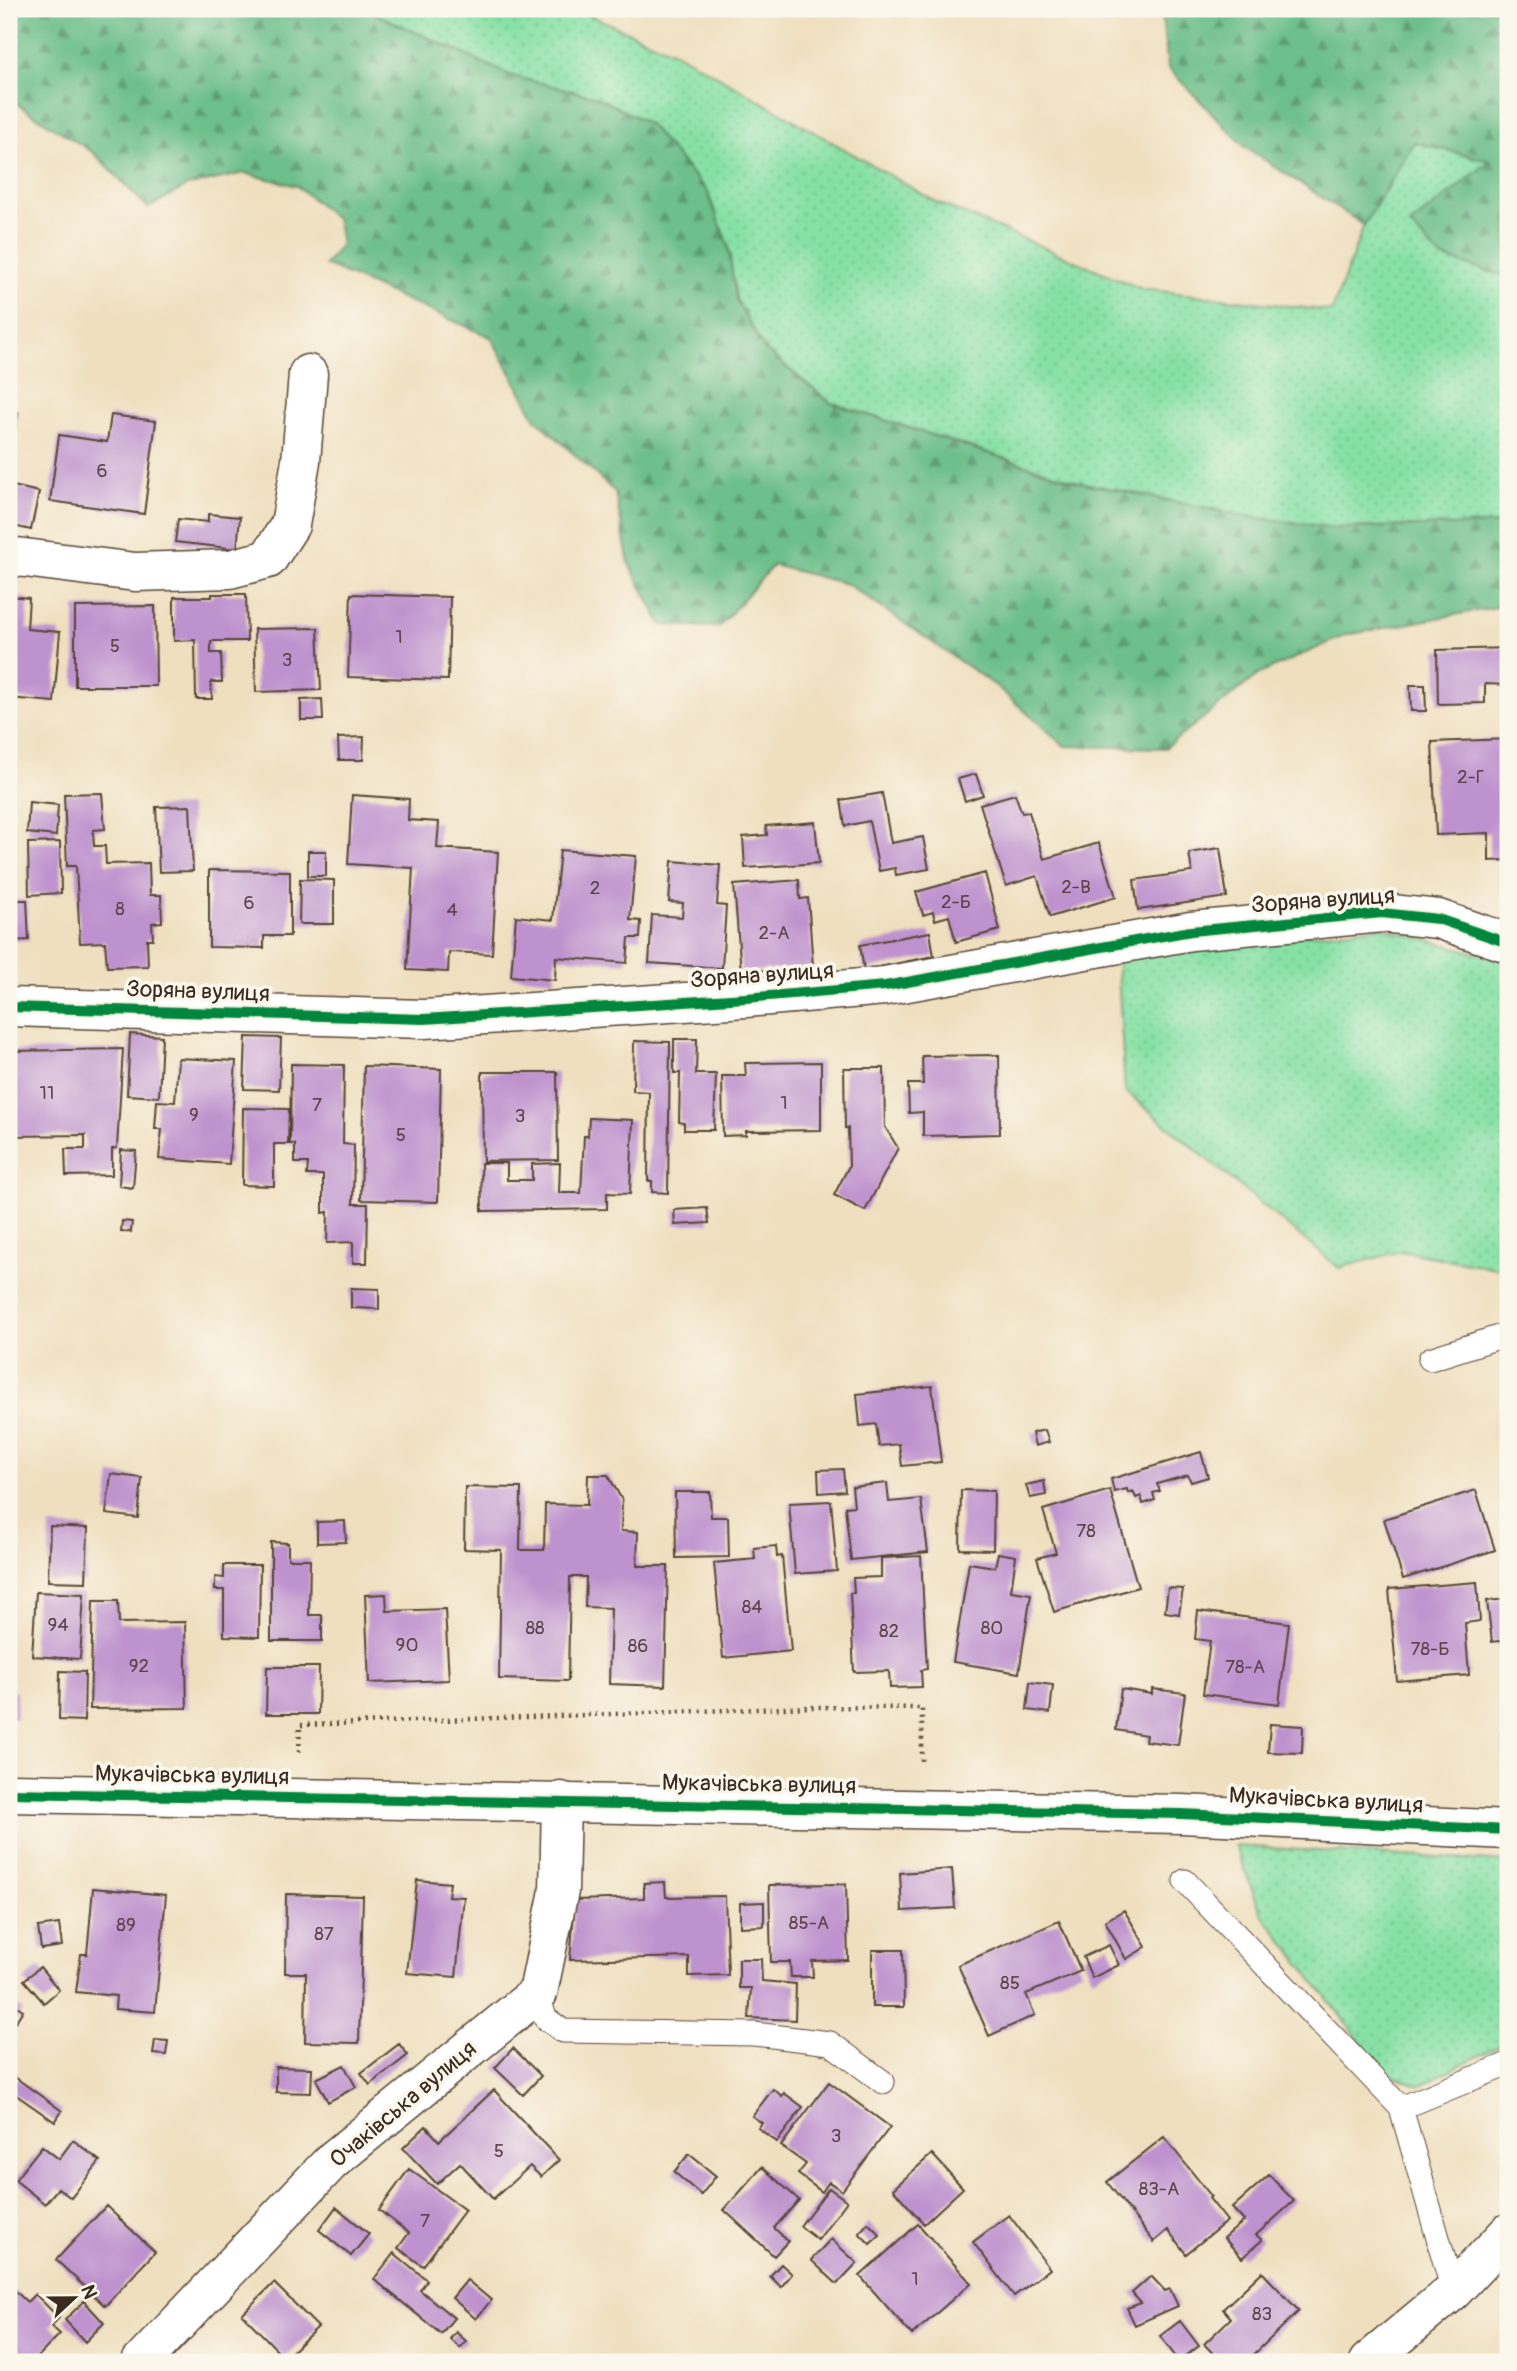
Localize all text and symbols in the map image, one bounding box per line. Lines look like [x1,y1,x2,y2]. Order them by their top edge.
house number: 6 [96,459,108,483]
house number: 1 [395,625,403,649]
house number: 5 [110,634,120,658]
house number: 3 [282,648,292,672]
house number: 2-Г [1457,765,1485,789]
house number: 2-В [1061,875,1091,899]
house number: 2 [590,876,600,900]
street label: Зоряна вулиця [1250,881,1396,919]
house number: 2-Б [941,890,971,914]
house number: 6 [243,891,255,915]
house number: 8 [115,897,125,921]
house number: 4 [446,898,458,922]
house number: 2-А [758,921,790,945]
street label: Зоряна вулиця [689,956,835,994]
street label: Зоряна вулиця [126,974,270,1008]
house number: 11 [40,1081,54,1105]
house number: 1 [780,1091,788,1115]
house number: 7 [312,1093,322,1117]
house number: 9 [189,1103,199,1127]
house number: 3 [515,1104,525,1128]
house number: 5 [396,1123,406,1147]
house number: 78 [1076,1519,1096,1543]
house number: 84 [742,1595,762,1619]
house number: 94 [48,1613,68,1637]
house number: 88 [525,1616,545,1640]
house number: 80 [981,1616,1003,1640]
house number: 82 [879,1619,899,1643]
house number: 90 [396,1633,418,1657]
house number: 86 [628,1634,648,1658]
house number: 78-Б [1410,1637,1450,1661]
house number: 92 [129,1654,149,1678]
house number: 78-А [1225,1655,1265,1679]
street label: Мукачівська вулиця [95,1759,289,1791]
street label: Мукачівська вулиця [662,1768,856,1800]
street label: Мукачівська вулиця [1228,1780,1424,1820]
house number: 85-А [789,1911,829,1935]
house number: 89 [116,1913,136,1937]
house number: 87 [314,1922,334,1946]
house number: 85 [1000,1971,1020,1995]
street label: Очаківська вулиця [324,2034,482,2174]
house number: 3 [831,2124,841,2148]
house number: 5 [494,2139,504,2163]
house number: 83-А [1139,2177,1179,2201]
house number: 7 [420,2209,430,2233]
north arrow [38,2262,108,2332]
house number: 1 [911,2267,919,2291]
text: N [75,2282,102,2303]
house number: 83 [1252,2302,1272,2326]

